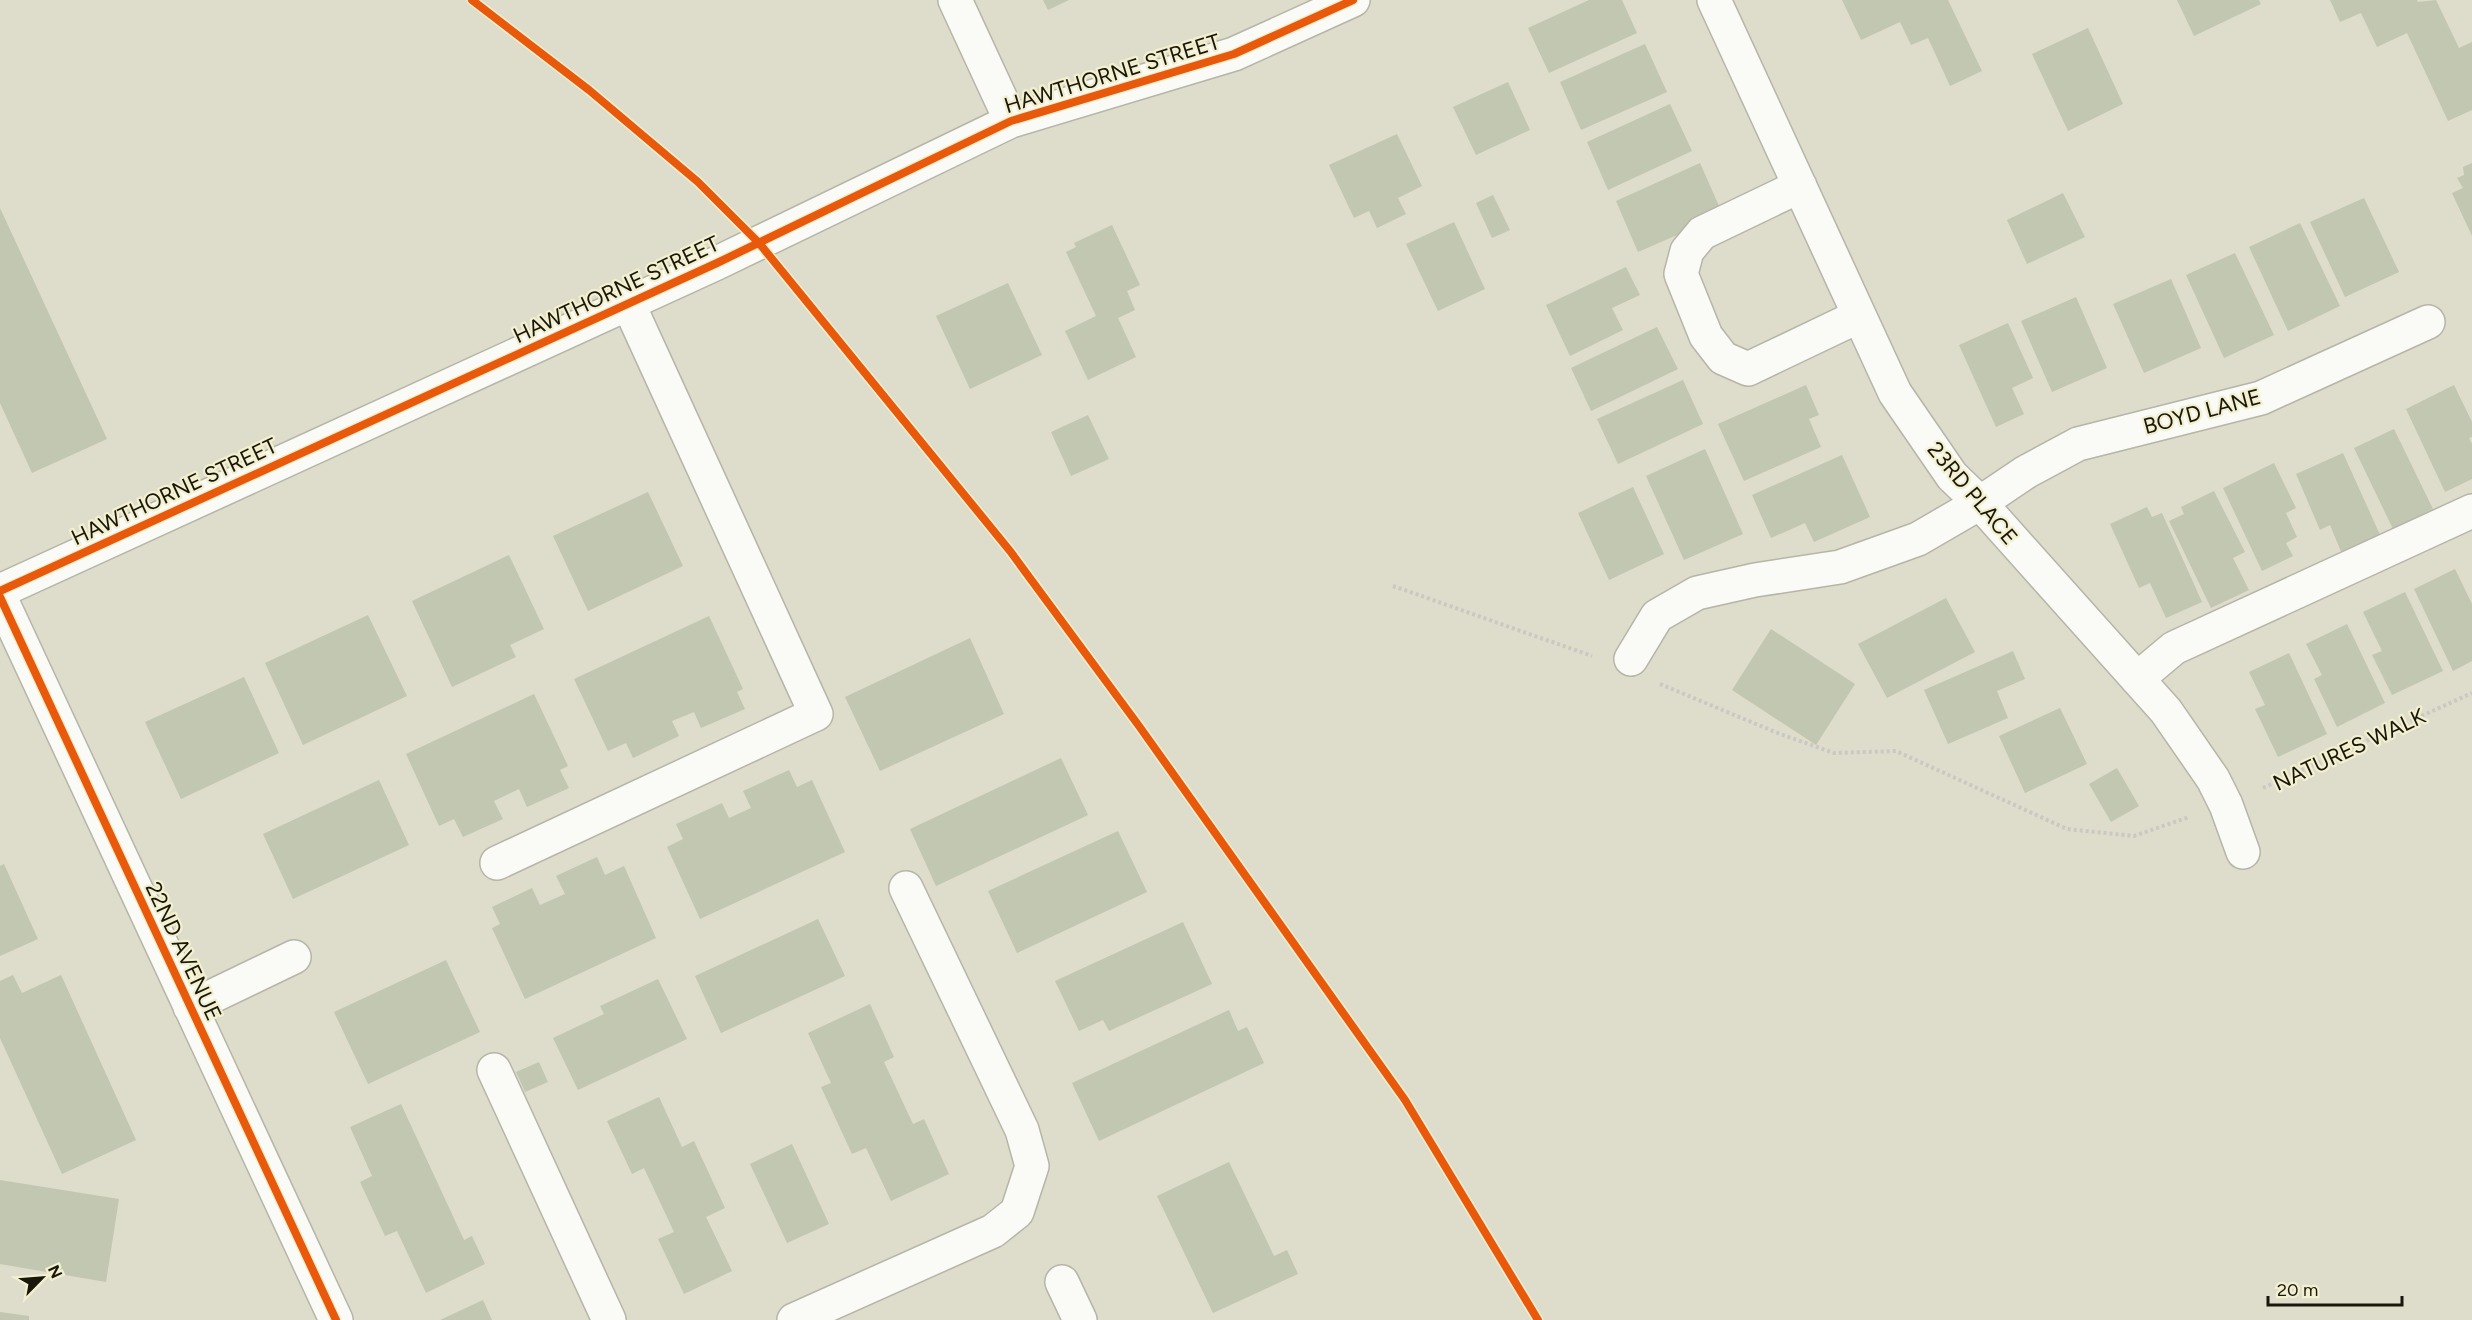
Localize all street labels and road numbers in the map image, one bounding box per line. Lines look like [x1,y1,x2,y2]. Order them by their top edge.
street label: HAWTHORNE STREET [1001,28,1223,119]
street label: HAWTHORNE STREET [509,230,724,349]
street label: BOYD LANE [2140,383,2264,440]
street label: HAWTHORNE STREET [67,432,282,551]
street label: 23RD PLACE [1922,436,2023,550]
street label: NATURES WALK [2269,702,2430,797]
street label: 22ND AVENUE [140,878,227,1025]

